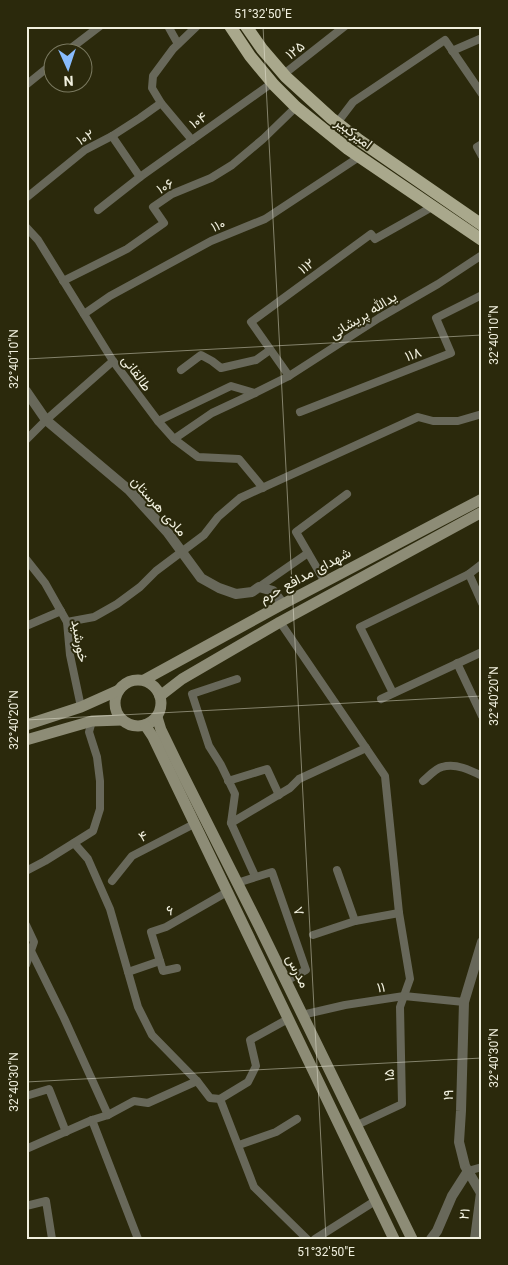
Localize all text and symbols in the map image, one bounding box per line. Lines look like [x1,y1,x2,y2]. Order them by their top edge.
text: 51°32'50"E [234,6,292,24]
street label: ۱۲۵ [282,37,311,66]
north arrow [42,42,92,92]
text: N [63,68,74,90]
street label: ۱۰۴ [185,107,213,136]
street label: امیرکبیر [328,112,376,156]
street label: ۱۰۲ [73,125,99,153]
street label: ۱۰۶ [153,174,179,201]
street label: ۱۱۰ [208,214,230,240]
street label: ۱۱۲ [294,254,320,281]
street label: یدالله پریشانی [326,287,402,346]
text: 32°40'10"N [486,305,504,365]
text: 32°40'10"N [6,329,24,389]
street label: ۱۱۸ [402,343,425,369]
street label: طالقانی [115,351,156,397]
street label: مادی هرستان [124,472,191,543]
street label: شهدای مدافع حرم [256,543,356,610]
street label: خورشید [63,618,93,664]
text: 32°40'20"N [486,666,504,726]
text: 32°40'20"N [6,690,24,750]
street label: ۴ [135,826,153,849]
street label: ۶ [162,900,180,923]
street label: ۷ [285,904,309,919]
street label: مدرس [279,951,314,992]
street label: ۱۱ [376,977,387,1000]
text: 32°40'30"N [486,1028,504,1088]
text: 32°40'30"N [6,1052,24,1112]
street label: ۱۵ [380,1068,402,1081]
street label: ۱۹ [439,1089,461,1101]
street label: ۲۱ [454,1207,478,1221]
text: 51°32'50"E [297,1244,355,1262]

